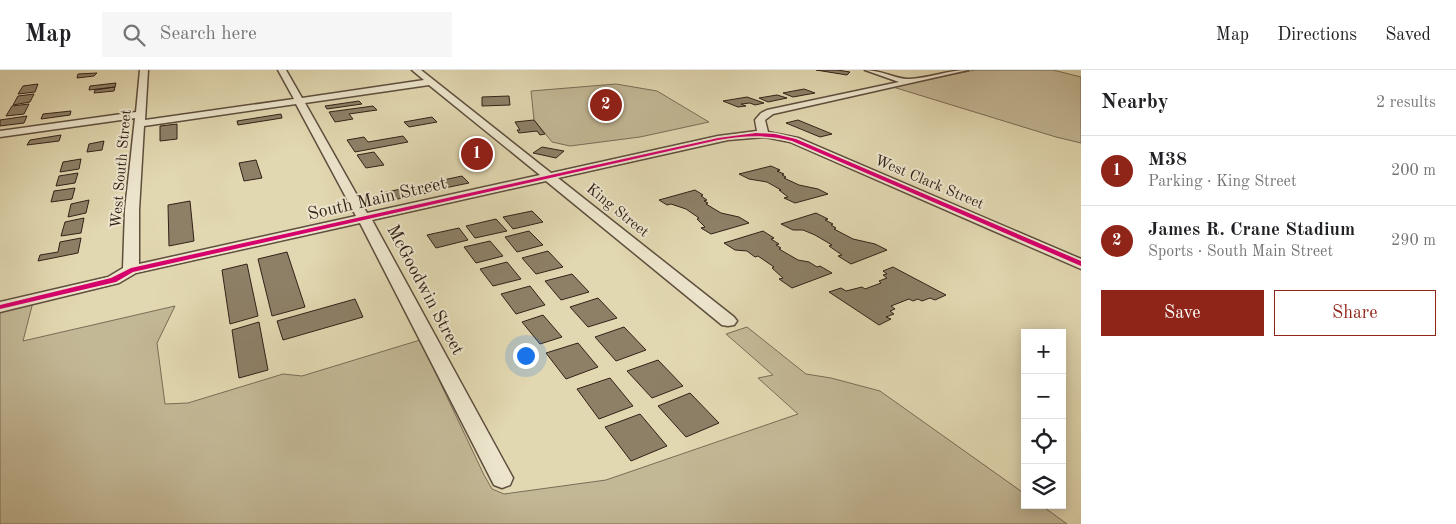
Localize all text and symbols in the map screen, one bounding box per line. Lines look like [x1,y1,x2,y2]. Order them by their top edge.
search box [102,12,452,57]
icon: search [120,21,148,49]
text: Map [25,23,72,47]
text: Search here [160,25,257,44]
text: Map [1216,26,1249,44]
text: Directions [1277,26,1357,44]
text: Saved [1385,26,1431,44]
pin: 2 [590,86,622,124]
text: Nearby [1101,92,1169,113]
text: 2 results [1376,95,1436,111]
street label: West South Street [109,109,135,229]
pin: 1 [461,135,493,173]
text: M38 [1148,151,1187,170]
street label: West Clark Street [872,153,986,213]
text: 1 [1112,163,1122,179]
text: 200 m [1391,163,1436,179]
street label: South Main Street [306,174,448,224]
text: Parking · King Street [1148,174,1297,190]
street label: King Street [583,181,651,241]
text: James R. Crane Stadium [1148,221,1355,240]
street label: McGoodwin Street [383,222,467,358]
text: 2 [1112,233,1122,249]
text: 290 m [1391,233,1436,249]
text: Sports · South Main Street [1148,244,1333,260]
button: Save [1101,290,1264,336]
button: Share [1274,290,1436,336]
map controls [1021,329,1066,509]
button: + [1021,329,1066,374]
your location [513,343,539,369]
button: − [1021,374,1066,419]
button: locate [1021,419,1066,464]
button: layers [1021,464,1066,509]

